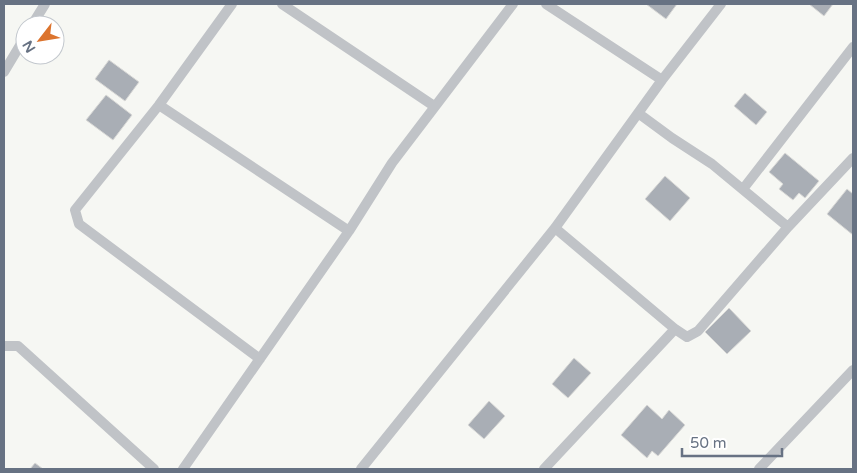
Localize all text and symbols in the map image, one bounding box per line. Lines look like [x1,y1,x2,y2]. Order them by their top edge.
north arrow [15,15,65,65]
text: N [19,37,39,56]
scale bar [682,426,782,458]
text: 50 m [690,434,727,452]

